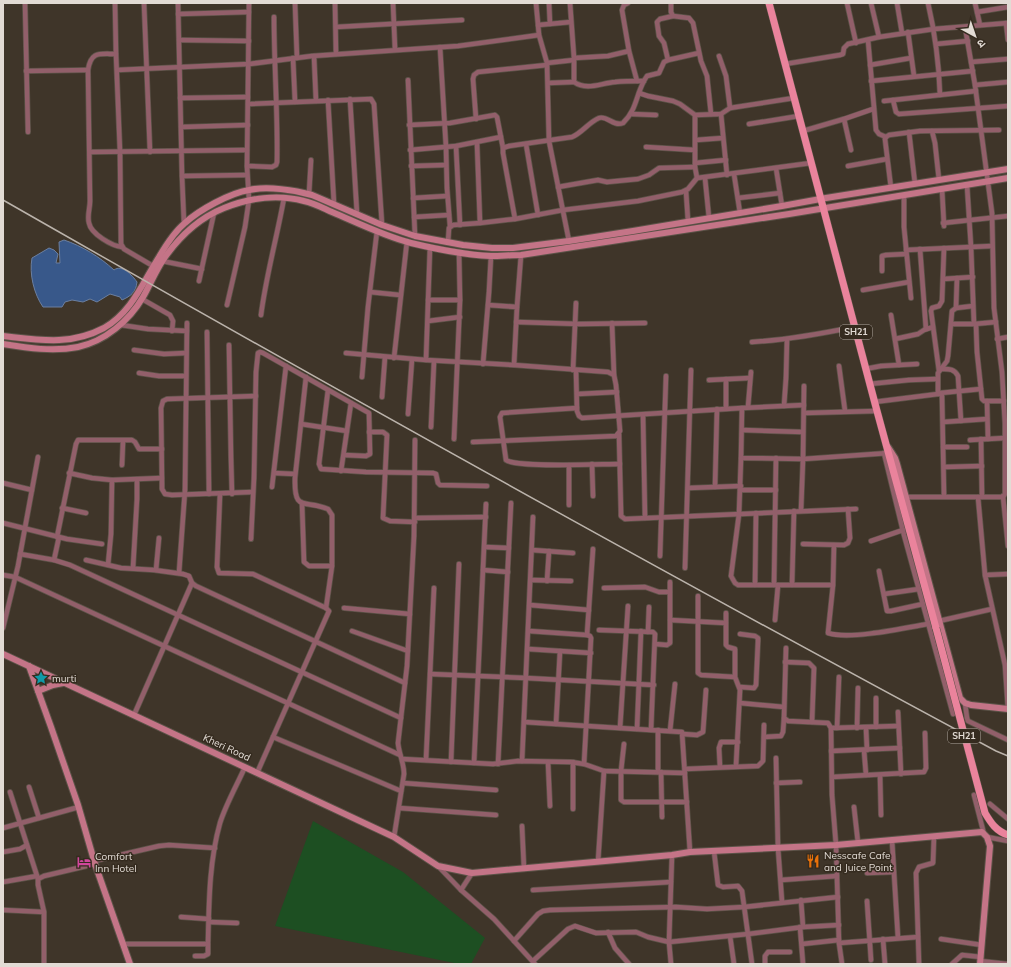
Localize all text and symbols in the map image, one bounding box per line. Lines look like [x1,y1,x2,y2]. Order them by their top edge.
north arrow [955,16,995,56]
text: उ [974,36,988,51]
road number: SH21 [840,325,872,339]
place icon: murti [33,670,49,686]
place label: murti [52,672,76,685]
road number: SH21 [948,729,980,743]
street label: Kheri Road [201,731,253,764]
place label: Nesscafe Cafe and Juice Point [824,849,893,874]
place label: Comfort Inn Hotel [95,850,137,875]
restaurant icon: Nesscafe Cafe and Juice Point [805,853,821,869]
hotel icon: Comfort Inn Hotel [76,854,92,870]

